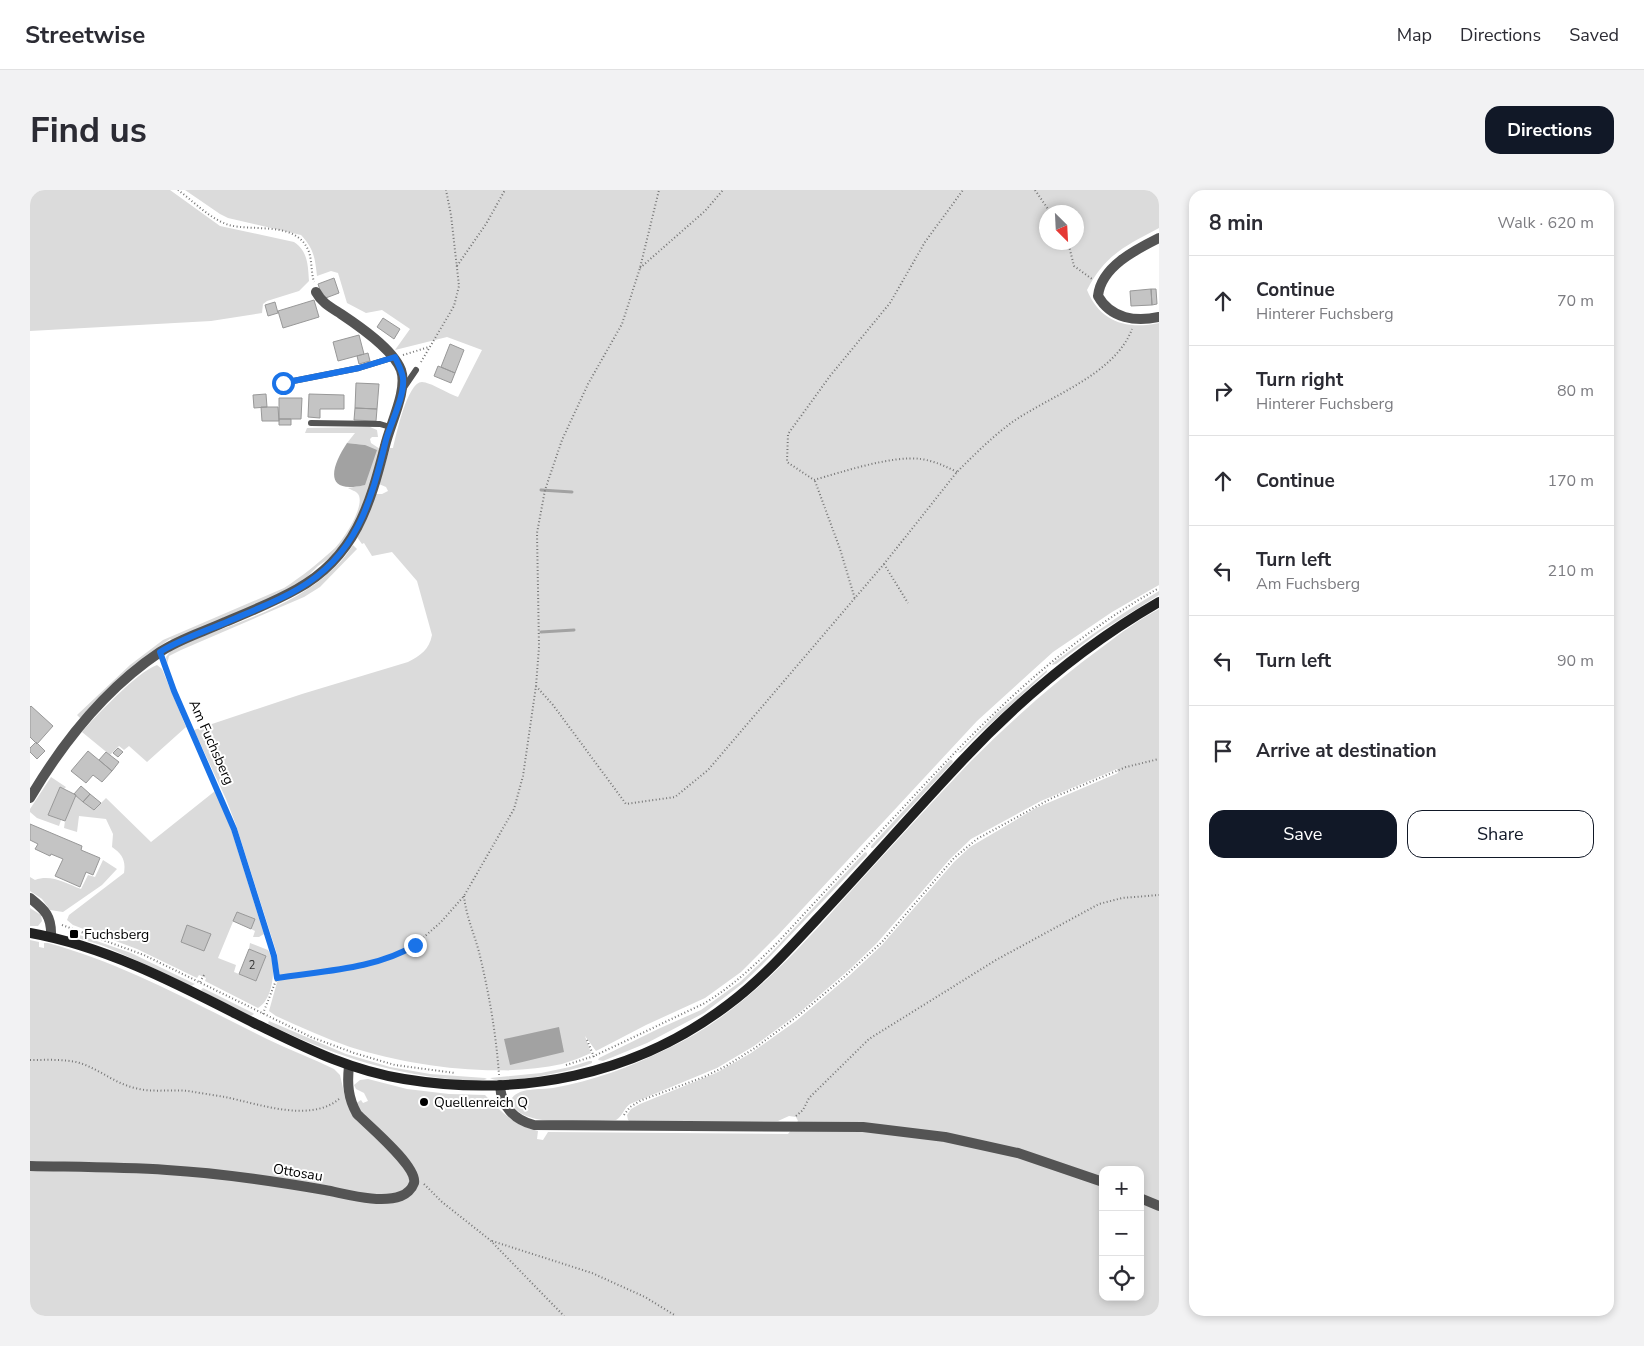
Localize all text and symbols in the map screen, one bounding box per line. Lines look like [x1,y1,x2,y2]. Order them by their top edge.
text: Streetwise [25,19,145,51]
text: Map [1397,23,1432,47]
text: Directions [1460,23,1541,47]
text: Saved [1569,23,1619,47]
button: Directions [1485,106,1614,154]
text: Find us [30,107,147,154]
north arrow [1039,205,1084,250]
text: 8 min [1209,209,1263,237]
text: Walk · 620 m [1498,212,1594,234]
text: Continue [1256,277,1335,303]
icon: ahead [1209,287,1237,315]
text: 70 m [1557,290,1594,312]
text: Hinterer Fuchsberg [1256,303,1394,325]
text: Turn right [1256,367,1343,393]
route start [272,372,295,395]
icon: right [1209,377,1237,405]
text: 80 m [1557,380,1594,402]
text: Hinterer Fuchsberg [1256,393,1394,415]
icon: ahead [1209,467,1237,495]
text: Continue [1256,468,1335,494]
text: 170 m [1547,470,1594,492]
text: Turn left [1256,547,1331,573]
icon: left [1209,557,1237,585]
text: 210 m [1547,560,1594,582]
text: Am Fuchsberg [1256,573,1360,595]
icon: left [1209,647,1237,675]
text: Turn left [1256,648,1331,674]
text: 90 m [1557,650,1594,672]
street label: Am Fuchsberg [184,697,239,788]
icon: arrive [1209,737,1237,765]
text: Arrive at destination [1256,738,1437,764]
button: Save [1209,810,1397,858]
button: Share [1407,810,1594,858]
place label: Fuchsberg [84,925,149,944]
marker: Fuchsberg [68,928,80,940]
route end [404,934,427,957]
house number: 2 [249,958,255,973]
place label: Quellenreich Q [434,1093,528,1112]
marker: Quellenreich Q [418,1096,430,1108]
street label: Ottosau [272,1159,324,1186]
map controls [1099,1166,1144,1301]
button: + [1099,1166,1144,1211]
button: − [1099,1211,1144,1256]
button: locate [1099,1256,1144,1301]

